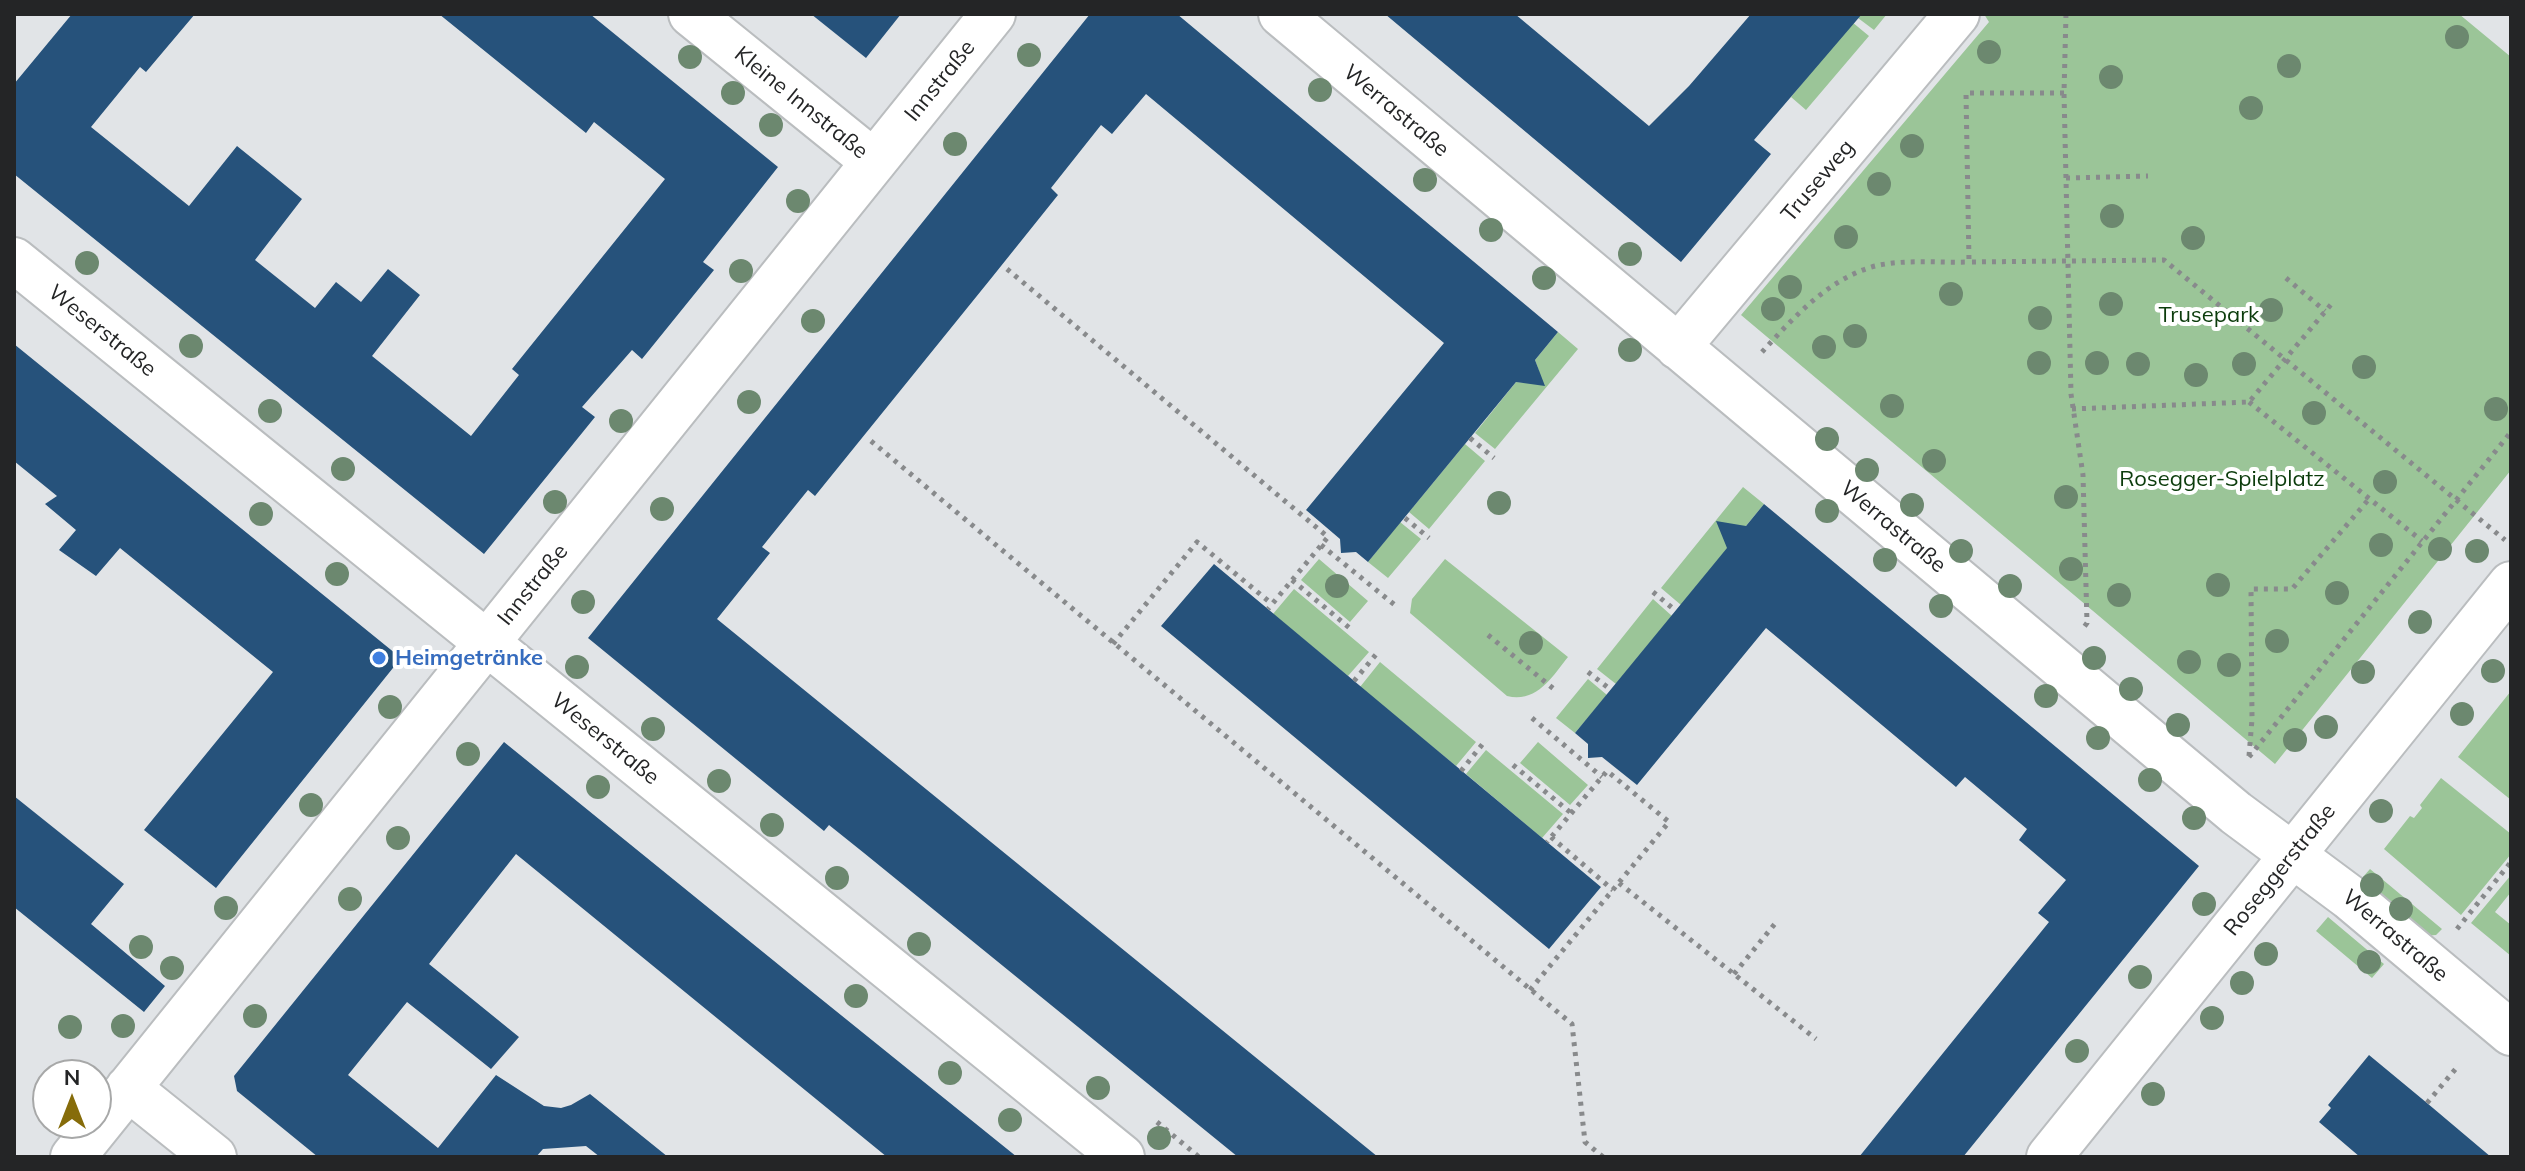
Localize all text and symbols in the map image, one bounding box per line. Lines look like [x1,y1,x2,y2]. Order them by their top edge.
street label: Innstraße [899,35,981,127]
street label: Kleine Innstraße [729,41,873,165]
street label: Werrastraße [1338,59,1454,163]
street label: Truseweg [1776,135,1860,227]
street label: Weserstraße [43,279,161,383]
park label: Trusepark [2159,302,2259,328]
park label: Rosegger-Spielplatz [2119,466,2325,492]
street label: Werrastraße [1835,475,1951,579]
street label: Innstraße [492,539,574,631]
place label: Heimgetränke [395,645,543,671]
marker: Heimgetränke [370,649,388,667]
street label: Weserstraße [546,687,664,791]
street label: Roseggerstraße [2219,799,2341,941]
street label: Werrastraße [2337,884,2453,988]
north arrow [32,1059,112,1139]
text: N [64,1063,80,1091]

